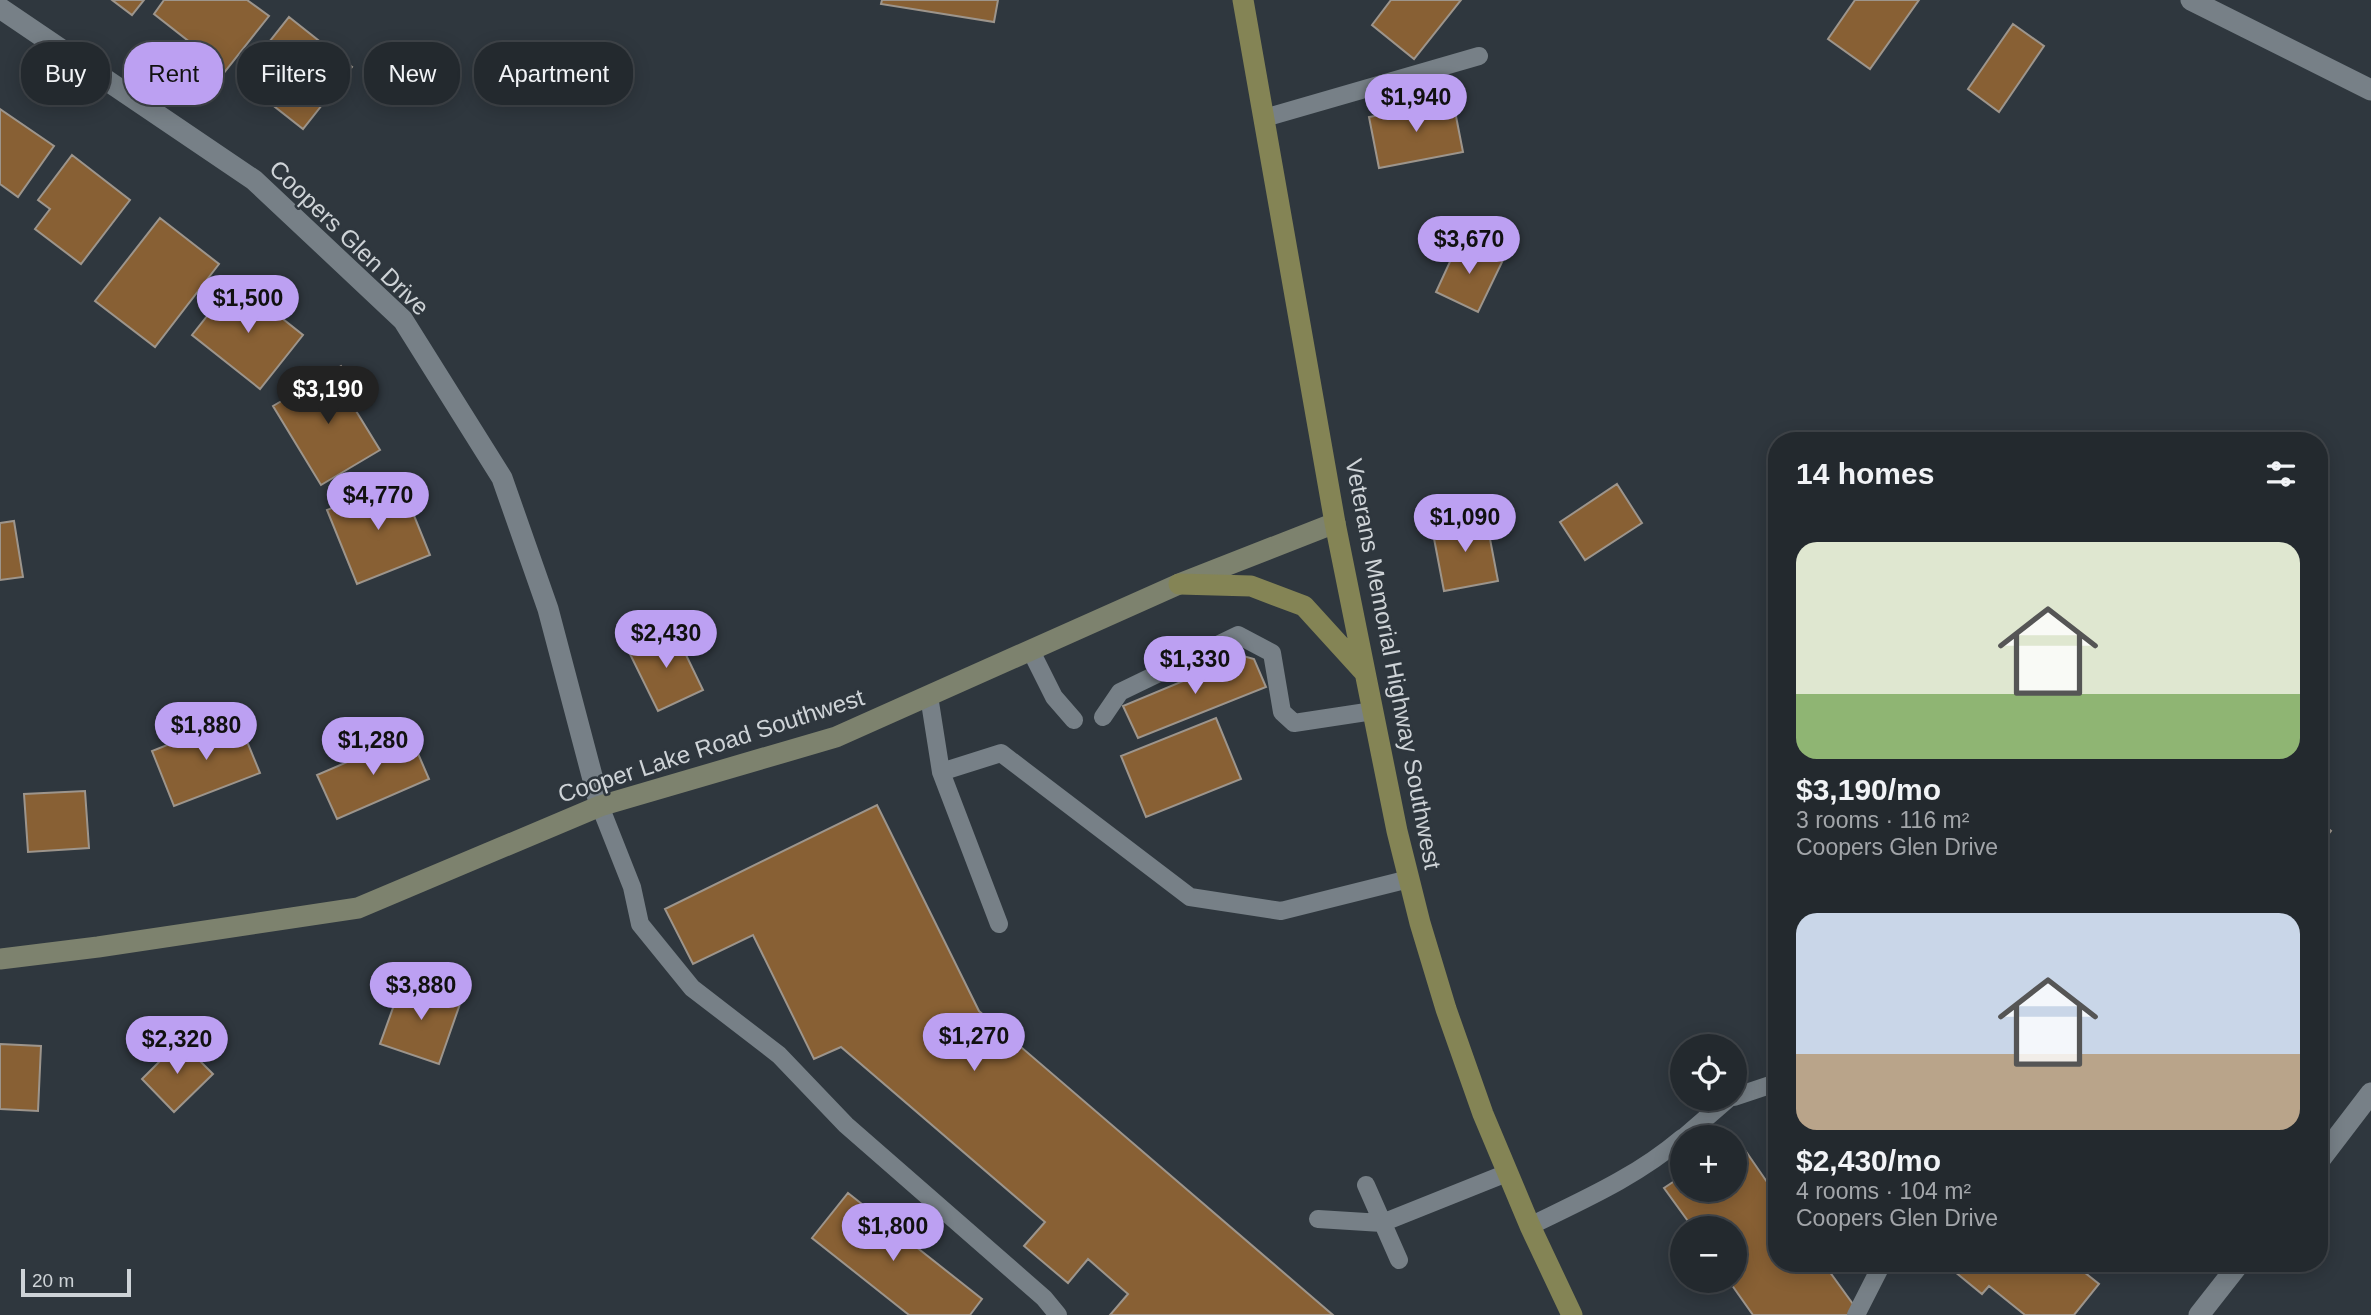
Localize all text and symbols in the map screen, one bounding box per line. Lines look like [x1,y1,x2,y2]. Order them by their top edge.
chip: Buy [21,42,110,105]
chip: Rent [124,42,223,105]
chip: Filters [237,42,350,105]
chip: New [364,42,460,105]
chip: Apartment [474,42,633,105]
pin: $1,940 [1359,74,1473,134]
text: $1,940 [1381,84,1451,110]
street label: Coopers Glen Drive [264,155,435,321]
pin: $3,670 [1412,216,1526,276]
text: $3,670 [1434,226,1504,252]
pin: $1,500 [191,276,305,335]
text: $1,500 [213,285,283,311]
pin: $3,190 [271,366,385,426]
text: $3,190 [293,376,363,402]
icon: filters [2262,455,2300,493]
street label: Veterans Memorial Highway Southwest [1340,456,1447,872]
text: 14 homes [1796,457,1934,490]
pin: $4,770 [321,472,435,532]
text: $4,770 [343,482,413,508]
pin: $1,090 [1408,494,1522,554]
text: $1,090 [1430,504,1500,530]
icon: home [1985,588,2111,714]
pin: $2,430 [609,610,723,670]
text: $2,430 [631,620,701,646]
pin: $1,330 [1138,636,1252,696]
text: $1,330 [1160,646,1230,672]
street label: Cooper Lake Road Southwest [554,683,868,808]
pin: $1,880 [149,702,263,762]
text: $1,880 [171,712,241,738]
pin: $1,280 [316,718,430,777]
text: $1,280 [338,727,408,753]
text: $3,190/mo [1796,773,1941,806]
text: 3 rooms · 116 m² [1796,807,1969,833]
text: Coopers Glen Drive [1796,834,1998,860]
icon: home [1985,959,2111,1085]
pin: $3,880 [364,962,478,1022]
text: $3,880 [386,972,456,998]
pin: $1,270 [917,1014,1031,1073]
pin: $2,320 [120,1016,234,1076]
text: $1,270 [939,1023,1009,1049]
text: $2,320 [142,1026,212,1052]
map controls [1670,1034,1747,1293]
button: locate [1670,1034,1747,1111]
button: + [1670,1125,1747,1202]
text: $2,430/mo [1796,1144,1941,1177]
text: 4 rooms · 104 m² [1796,1178,1971,1204]
pin: $1,800 [836,1204,950,1263]
text: Coopers Glen Drive [1796,1205,1998,1231]
text: $1,800 [858,1213,928,1239]
button: − [1670,1216,1747,1293]
scale bar [21,1266,131,1298]
text: 20 m [32,1270,74,1291]

